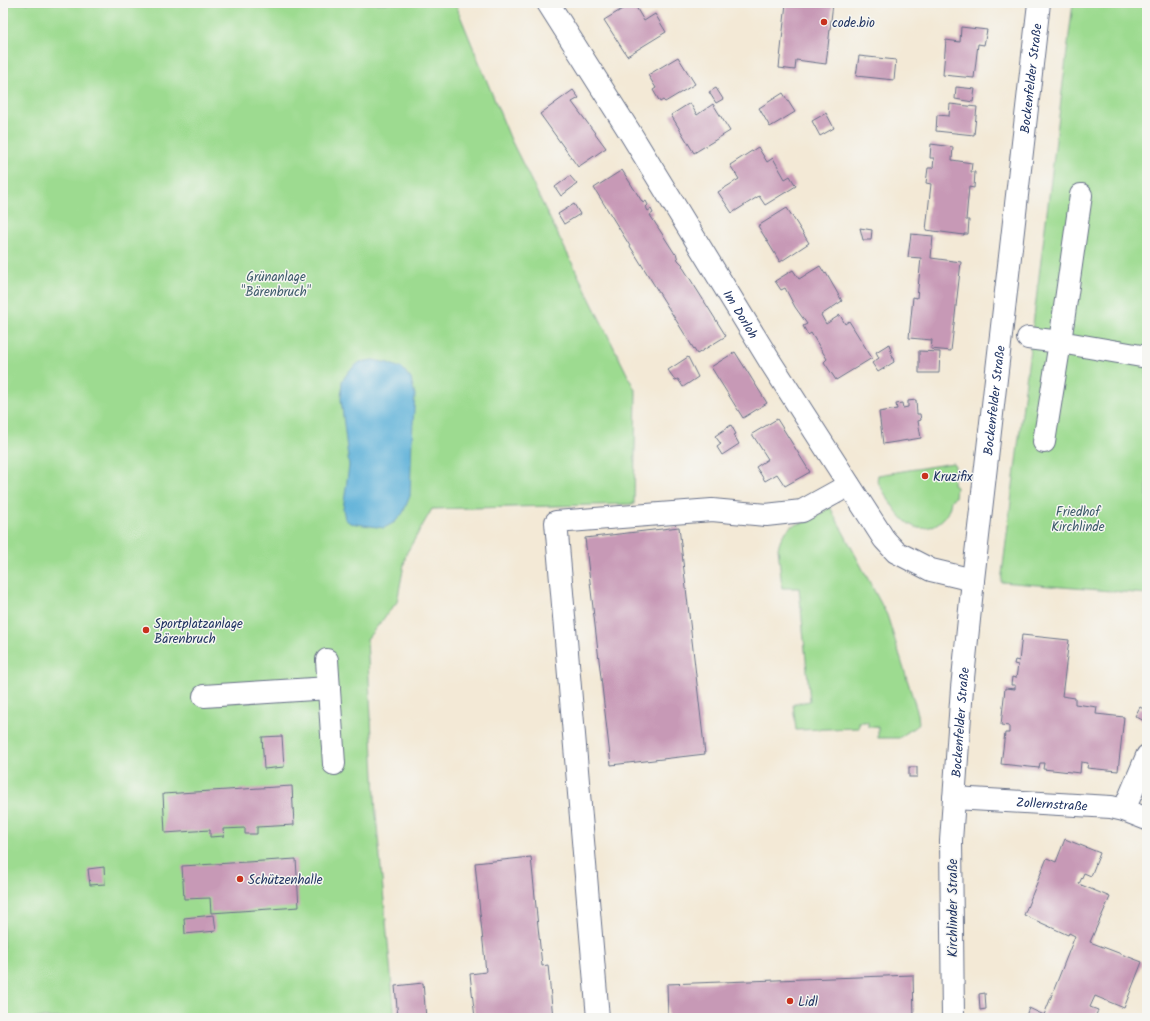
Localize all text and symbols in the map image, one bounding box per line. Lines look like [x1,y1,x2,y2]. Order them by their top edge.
place label: code.bio [832,13,875,34]
marker: code.bio [819,17,829,27]
street label: Bockenfelder Straße [1015,22,1049,135]
park label: Grünanlage "Bärenbruch" [241,267,312,303]
street label: Im Dorloh [717,286,763,343]
street label: Bockenfelder Straße [978,344,1012,456]
place label: Kruzifix [933,467,973,488]
marker: Kruzifix [920,471,930,481]
park label: Friedhof Kirchlinde [1051,502,1105,538]
place label: Sportplatzanlage Bärenbruch [154,614,243,650]
marker: Sportplatzanlage Bärenbruch [141,625,151,635]
street label: Bockenfelder Straße [947,666,976,778]
street label: Zollernstraße [1015,793,1088,818]
street label: Kirchlinder Straße [943,859,964,957]
place label: Schützenhalle [248,870,323,891]
marker: Schützenhalle [235,874,245,884]
place label: Lidl [798,992,818,1013]
marker: Lidl [785,996,795,1006]

